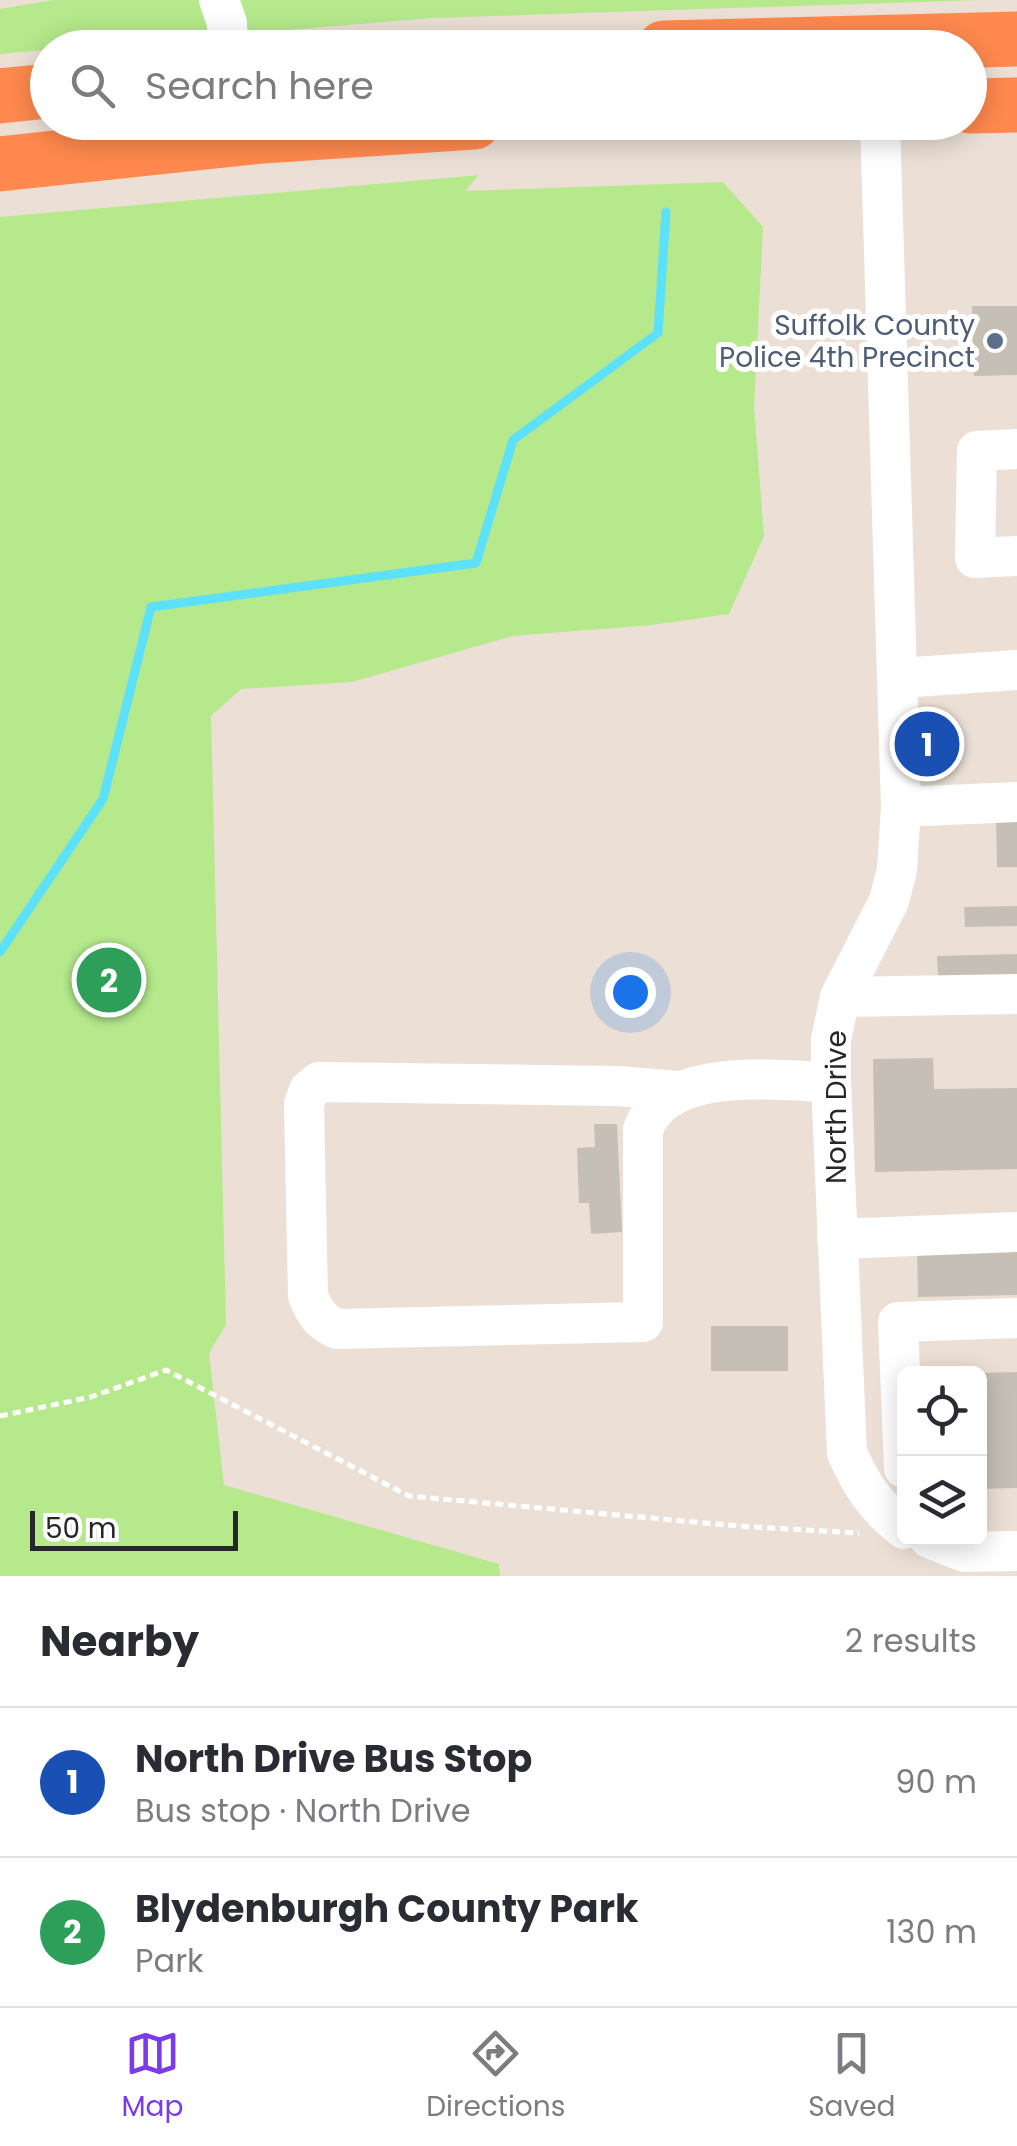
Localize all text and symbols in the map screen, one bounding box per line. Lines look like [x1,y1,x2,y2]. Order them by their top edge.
search box [30,30,987,140]
icon: search [65,58,120,113]
text: Search here [145,59,374,112]
place label: Suffolk County Police 4th Precinct [719,306,975,377]
marker: Suffolk County Police 4th Precinct [984,330,1006,352]
pin: 1 [894,706,960,782]
pin: 2 [76,942,142,1018]
your location [605,967,656,1018]
street label: North Drive [817,1030,856,1184]
map controls [897,1366,987,1546]
button: locate [897,1366,987,1456]
button: layers [897,1456,987,1546]
scale bar [30,1506,238,1550]
text: 50 m [45,1509,116,1548]
text: Nearby [40,1612,199,1671]
text: 2 results [845,1618,977,1663]
text: North Drive Bus Stop [135,1732,532,1785]
text: 1 [66,1759,79,1804]
text: 90 m [895,1759,977,1804]
text: Bus stop · North Drive [135,1788,471,1833]
text: Blydenburgh County Park [135,1882,638,1935]
text: 2 [63,1909,82,1954]
text: 130 m [886,1909,977,1954]
text: Park [135,1938,204,1983]
tab: Map [121,2026,183,2128]
tab: Directions [426,2026,565,2128]
tab: Saved [808,2026,896,2128]

